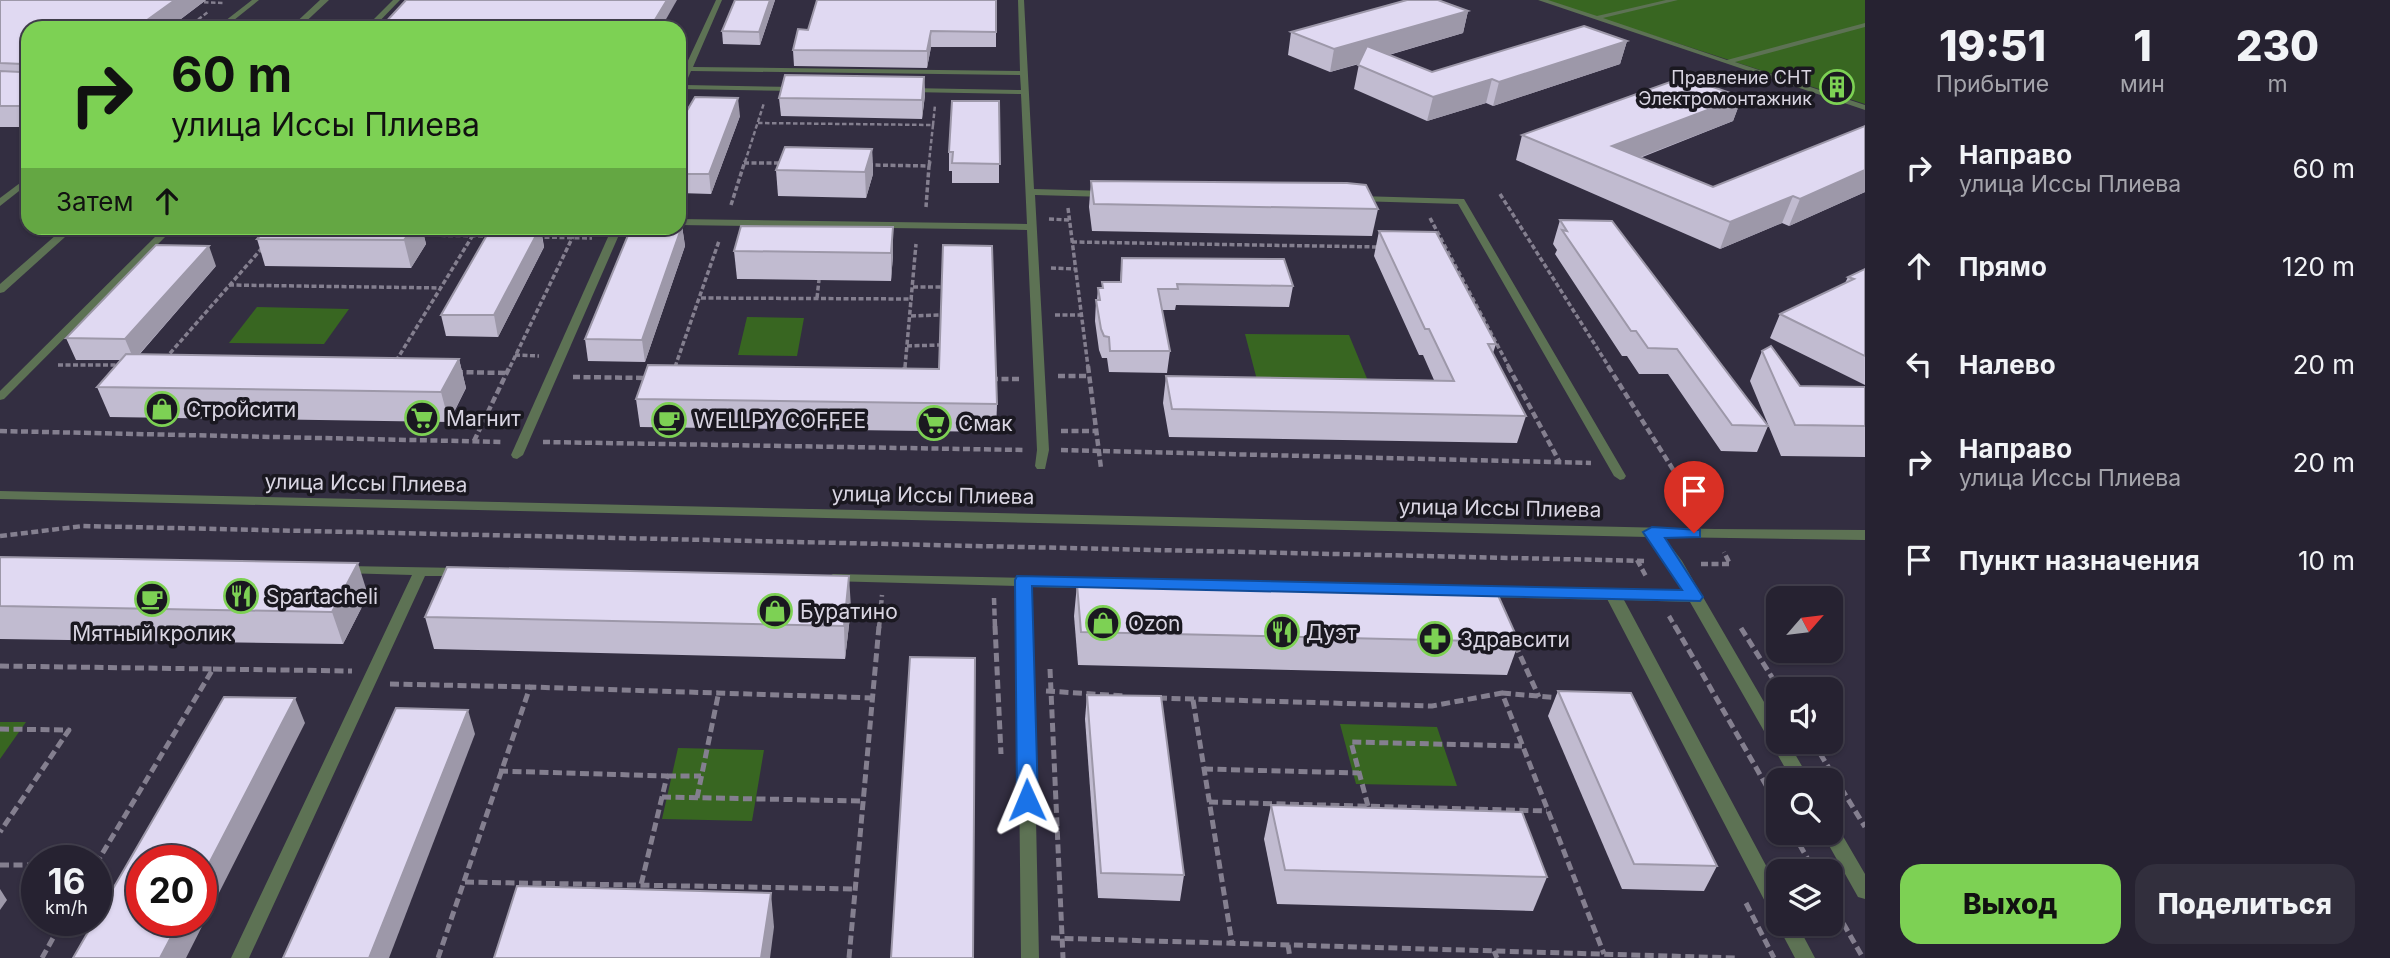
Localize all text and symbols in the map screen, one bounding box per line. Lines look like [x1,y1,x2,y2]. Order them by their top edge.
text: 19:51 [1939,20,2046,71]
text: 1 [2133,20,2152,71]
text: 230 [2236,20,2319,71]
text: 60 m [171,45,292,104]
icon: right [56,49,147,140]
place label: Правление СНТ Электромонтажник [1638,67,1812,109]
building icon: Правление СНТ Электромонтажник [1818,68,1856,106]
text: Прибытие [1936,70,2049,98]
text: мин [2120,70,2165,98]
text: m [2267,70,2288,98]
text: улица Иссы Плиева [171,105,480,144]
text: Направо [1959,139,2072,170]
icon: right [1900,149,1938,187]
text: 60 m [2292,153,2355,184]
text: улица Иссы Плиева [1959,170,2181,198]
icon: ahead [148,182,186,220]
text: Затем [56,186,134,217]
icon: ahead [1900,247,1938,285]
text: Прямо [1959,251,2047,282]
text: 120 m [2282,251,2355,282]
icon: left [1900,345,1938,383]
text: Налево [1959,349,2056,380]
text: 20 m [2293,349,2355,380]
shop icon: Стройсити [143,390,181,428]
place label: Стройсити [186,397,296,422]
supermarket icon: Магнит [403,399,441,437]
cafe icon: WELLPY COFFEE [650,401,688,439]
supermarket icon: Смак [915,404,953,442]
place label: Магнит [446,406,521,431]
place label: WELLPY COFFEE [694,408,866,433]
place label: Смак [958,411,1013,436]
text: Направо [1959,433,2072,464]
icon: right [1900,443,1938,481]
text: 20 m [2293,447,2355,478]
pin [1664,461,1724,533]
text: улица Иссы Плиева [1959,464,2181,492]
street label: улица Иссы Плиева [264,469,468,497]
icon: arrive [1675,472,1713,510]
street label: улица Иссы Плиева [831,481,1035,509]
street label: улица Иссы Плиева [1398,494,1602,522]
icon: arrive [1900,541,1938,579]
text: Пункт назначения [1959,545,2200,576]
text: 10 m [2298,545,2355,576]
restaurant icon: Spartacheli [222,577,260,615]
cafe icon: Мятный кролик [133,580,171,618]
place label: Spartacheli [266,584,378,609]
north arrow [1766,586,1843,663]
map controls [1766,586,1843,936]
shop icon: Буратино [756,592,794,630]
place label: Буратино [800,599,898,624]
shop icon: Ozon [1084,604,1122,642]
place label: Ozon [1128,611,1180,636]
restaurant icon: Дуэт [1263,613,1301,651]
place label: Дуэт [1306,620,1357,645]
pharmacy icon: Здравсити [1416,620,1454,658]
place label: Мятный кролик [72,621,232,646]
place label: Здравсити [1460,627,1570,652]
button: sound [1766,677,1843,754]
position arrow [990,763,1064,837]
button: search [1766,768,1843,845]
speed limit sign: 20 [126,845,217,936]
button: layers [1766,859,1843,936]
text: 16 [48,860,85,902]
button: Выход [1900,864,2121,944]
button: Поделиться [2135,864,2355,944]
text: km/h [45,897,88,918]

